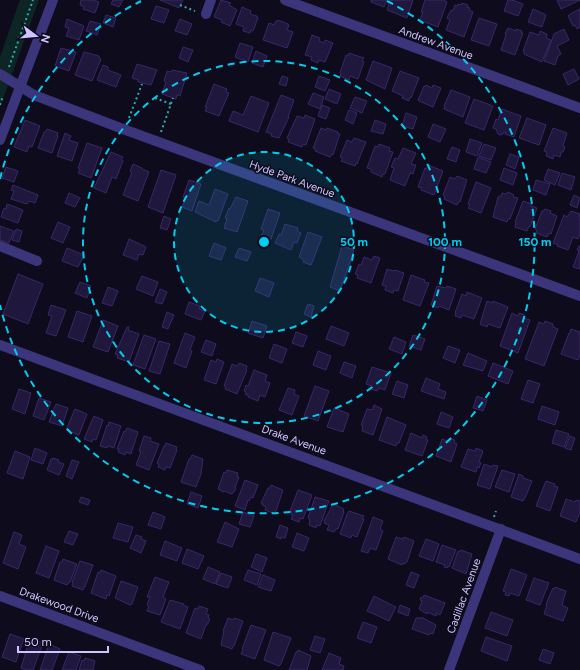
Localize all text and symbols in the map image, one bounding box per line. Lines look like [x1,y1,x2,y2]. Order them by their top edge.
north arrow [16,16,56,56]
street label: Andrew Avenue [397,24,475,62]
text: N [38,33,53,45]
street label: Hyde Park Avenue [248,158,336,200]
centre of rings [257,235,271,249]
text: 50 m [340,235,368,249]
text: 100 m [428,235,462,249]
text: 150 m [518,235,552,249]
street label: Drake Avenue [260,422,328,458]
street label: Cadillac Avenue [444,557,484,635]
street label: Drakewood Drive [17,585,101,625]
scale bar [18,628,108,654]
text: 50 m [24,635,52,649]

